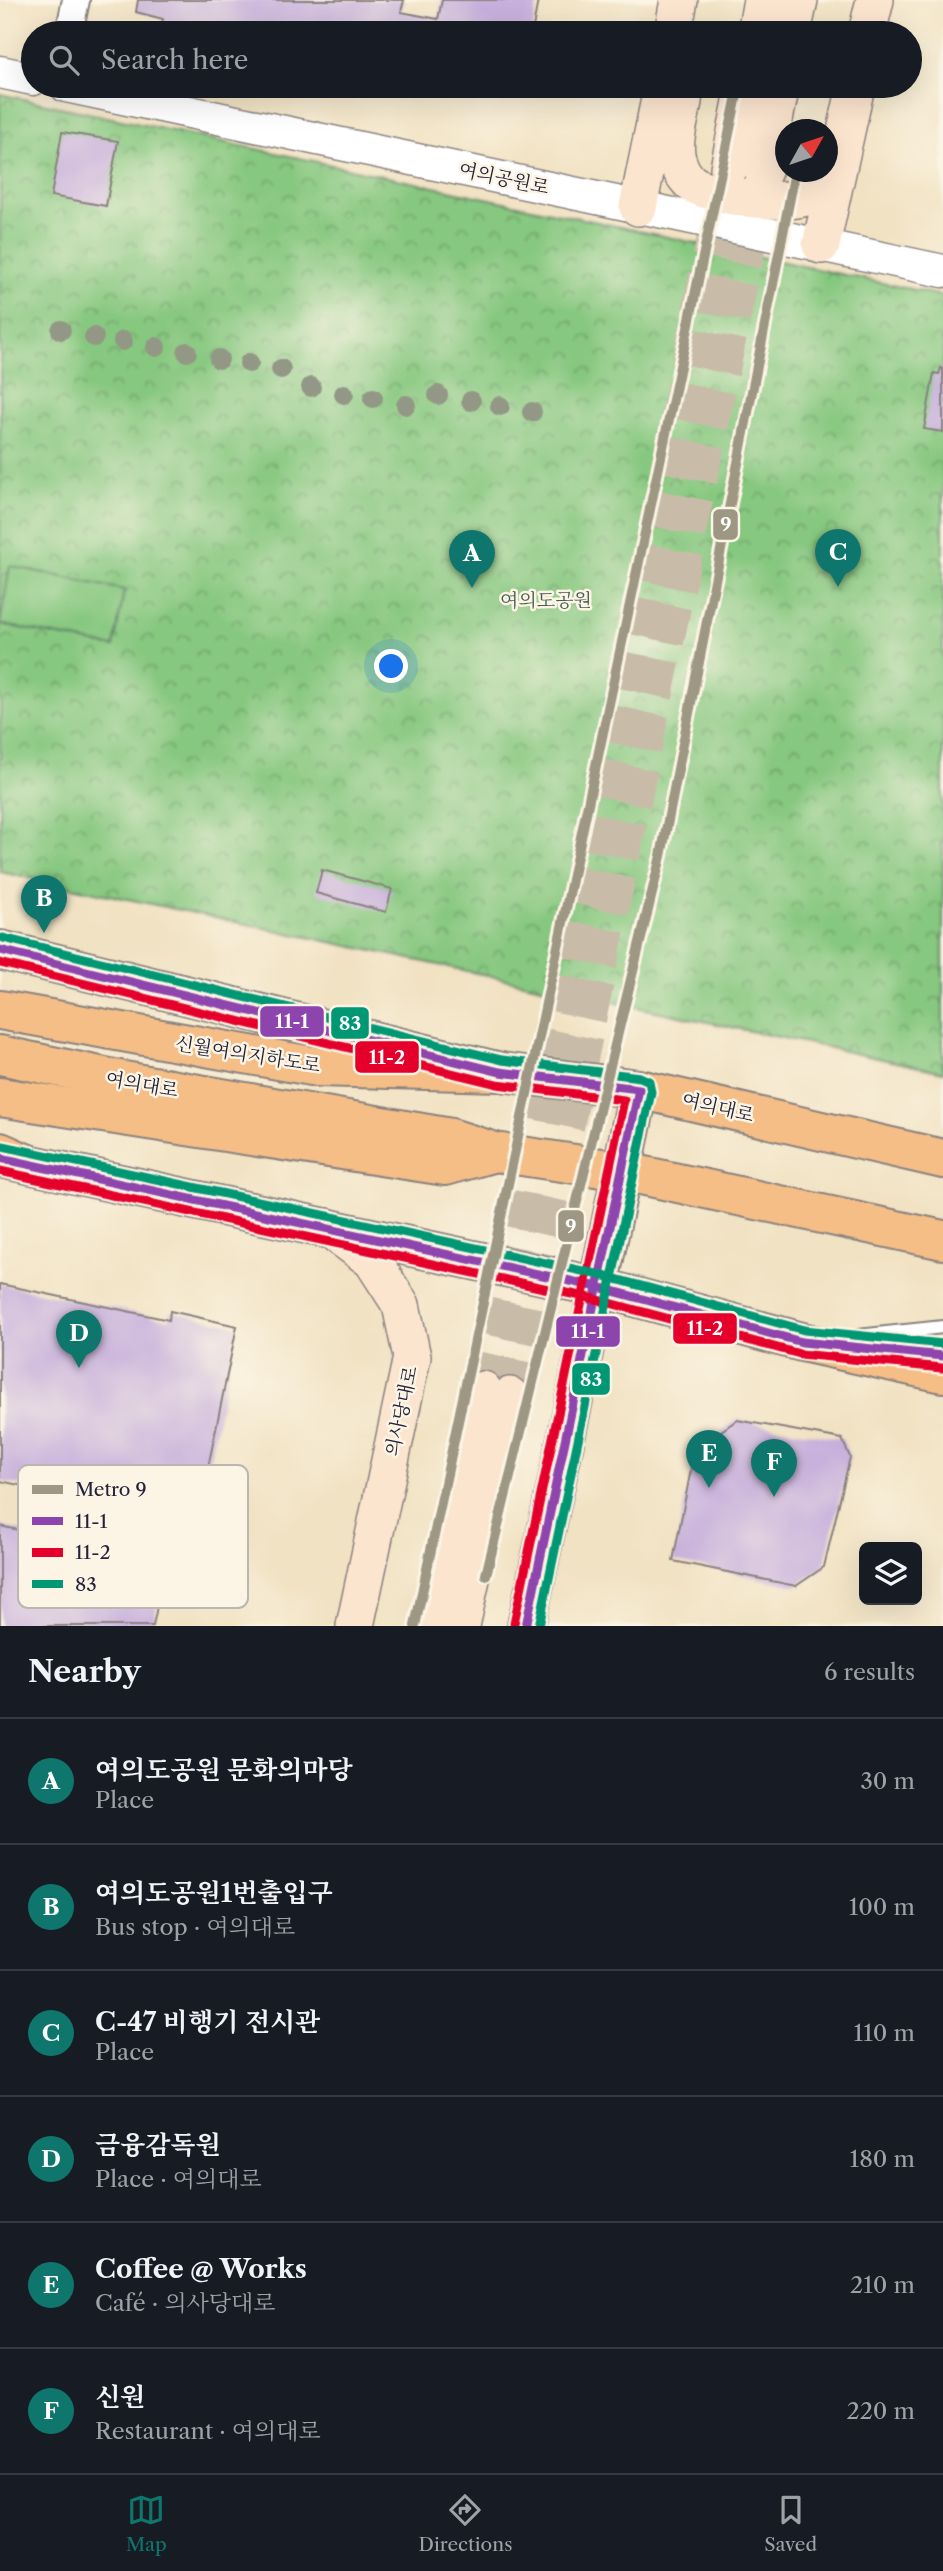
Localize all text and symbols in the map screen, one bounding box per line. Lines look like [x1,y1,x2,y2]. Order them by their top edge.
search box [21,21,922,98]
icon: search [45,41,83,79]
text: Search here [101,44,248,76]
north arrow [775,119,838,182]
street label: 여의공원로 [457,158,551,199]
line badge: 9 [712,508,739,541]
text: 9 [720,513,732,536]
pin: C [815,529,861,587]
pin: A [449,530,495,588]
park label: 여의도공원 [500,589,592,612]
your location [374,649,408,683]
pin: B [21,875,67,933]
line badge: 11-1 [259,1005,325,1038]
line badge: 83 [330,1006,370,1040]
text: 11-1 [275,1010,309,1033]
text: 83 [339,1012,361,1035]
street label: 신월여의지하도로 [174,1032,322,1077]
line badge: 11-2 [354,1040,420,1074]
text: 11-2 [369,1046,405,1069]
street label: 여의대로 [104,1067,180,1102]
street label: 여의대로 [680,1088,756,1127]
line badge: 9 [557,1209,585,1243]
text: 9 [565,1215,577,1238]
pin: D [56,1310,102,1368]
line badge: 11-2 [672,1312,738,1345]
line badge: 11-1 [555,1315,621,1348]
text: 11-2 [687,1317,723,1340]
text: 11-1 [571,1320,605,1343]
line badge: 83 [571,1362,611,1396]
street label: 의사당대로 [381,1364,422,1458]
text: 83 [580,1368,602,1391]
pin: E [686,1430,732,1488]
pin: F [751,1439,797,1497]
legend [18,1465,248,1608]
text: Metro 9 [75,1478,147,1501]
text: 11-1 [75,1510,107,1533]
text: 11-2 [75,1541,111,1564]
map controls [859,1542,922,1605]
button: layers [859,1542,922,1605]
text: 83 [75,1573,97,1596]
text: Nearby [28,1653,141,1690]
text: 6 results [824,1658,915,1686]
text: 여의도공원 문화의마당 [95,1754,353,1786]
text: A [42,1767,60,1795]
text: 30 m [860,1767,915,1795]
text: Place [95,1786,154,1814]
text: 여의도공원1번출입구 [95,1877,333,1909]
text: B [42,1893,60,1921]
text: 100 m [849,1893,915,1921]
text: Bus stop · 여의대로 [95,1913,295,1941]
text: C-47 비행기 전시관 [95,2006,320,2038]
text: C [42,2019,60,2047]
text: 110 m [854,2019,915,2047]
text: Place [95,2038,154,2066]
text: 금융감독원 [95,2129,221,2161]
text: D [41,2145,61,2173]
text: 180 m [850,2145,915,2173]
text: Place · 여의대로 [95,2165,262,2193]
text: Coffee @ Works [95,2253,307,2285]
text: E [43,2271,59,2299]
text: 210 m [850,2271,915,2299]
text: Café · 의사당대로 [95,2289,276,2317]
text: 신원 [95,2381,145,2413]
text: F [43,2397,59,2425]
text: 220 m [846,2397,915,2425]
text: Restaurant · 여의대로 [95,2417,321,2445]
tab: Map [126,2491,167,2556]
tab: Directions [419,2491,512,2556]
tab: Saved [764,2491,817,2556]

